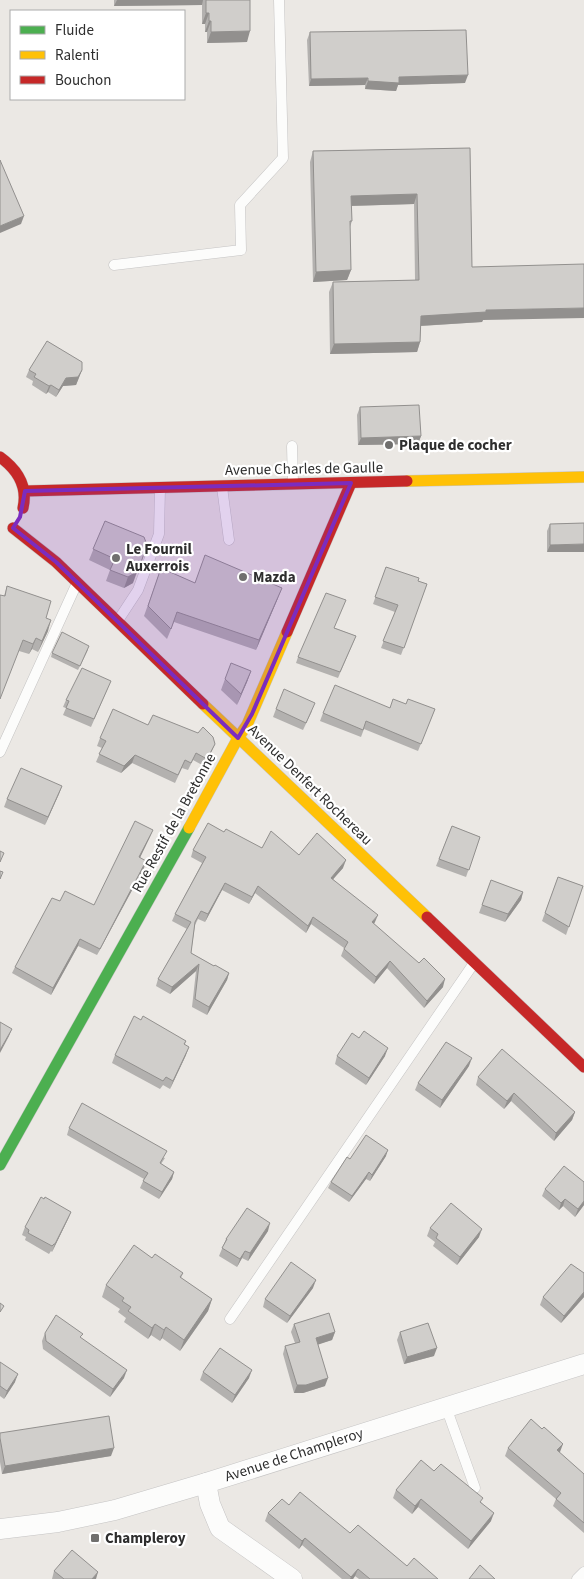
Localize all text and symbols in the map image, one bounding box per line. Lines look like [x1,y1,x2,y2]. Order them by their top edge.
legend [10,10,185,100]
text: Fluide [55,20,94,41]
text: Ralenti [55,45,99,66]
text: Bouchon [55,70,111,91]
place label: Plaque de cocher [399,435,512,456]
marker: Plaque de cocher [383,439,395,451]
street label: Avenue Charles de Gaulle [225,457,383,481]
place label: Le Fournil Auxerrois [125,539,192,577]
marker: Le Fournil Auxerrois [110,552,122,564]
place label: Mazda [253,567,296,588]
marker: Mazda [237,571,249,583]
street label: Avenue Denfert Rochereau [243,720,377,850]
street label: Rue Restif de la Bretonne [127,750,221,896]
street label: Avenue de Champleroy [222,1423,366,1487]
place label: Champleroy [105,1528,186,1549]
marker: Champleroy [89,1532,101,1544]

